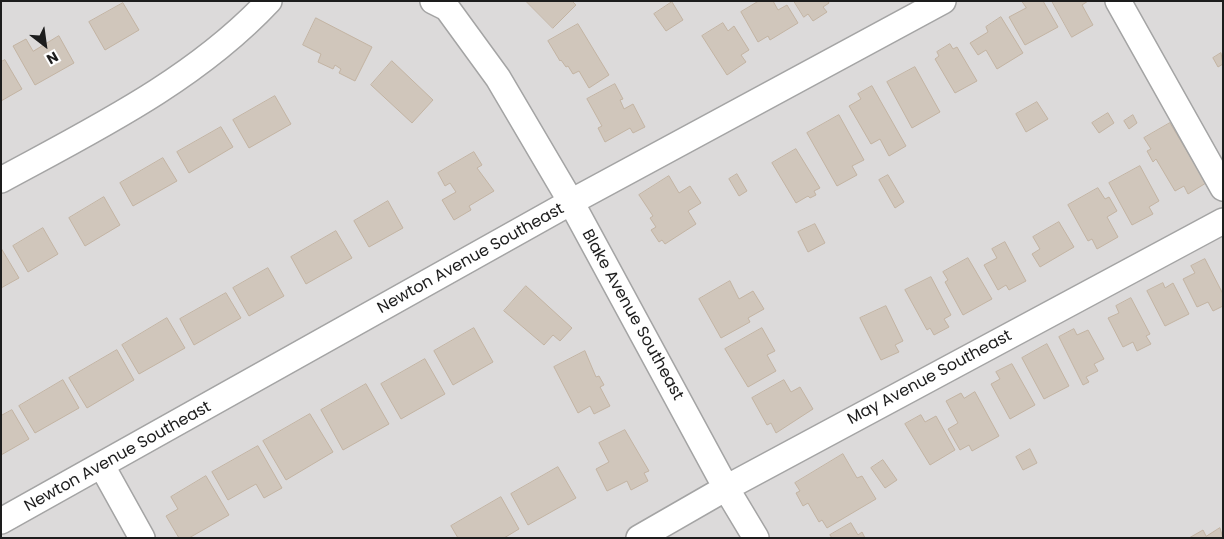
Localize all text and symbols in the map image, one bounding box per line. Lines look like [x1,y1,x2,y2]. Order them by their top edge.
north arrow [20,20,70,70]
text: N [43,47,62,69]
street label: Newton Avenue Southeast [374,200,568,318]
street label: Blake Avenue Southeast [577,226,687,404]
street label: May Avenue Southeast [845,327,1015,429]
street label: Newton Avenue Southeast [21,398,215,516]

